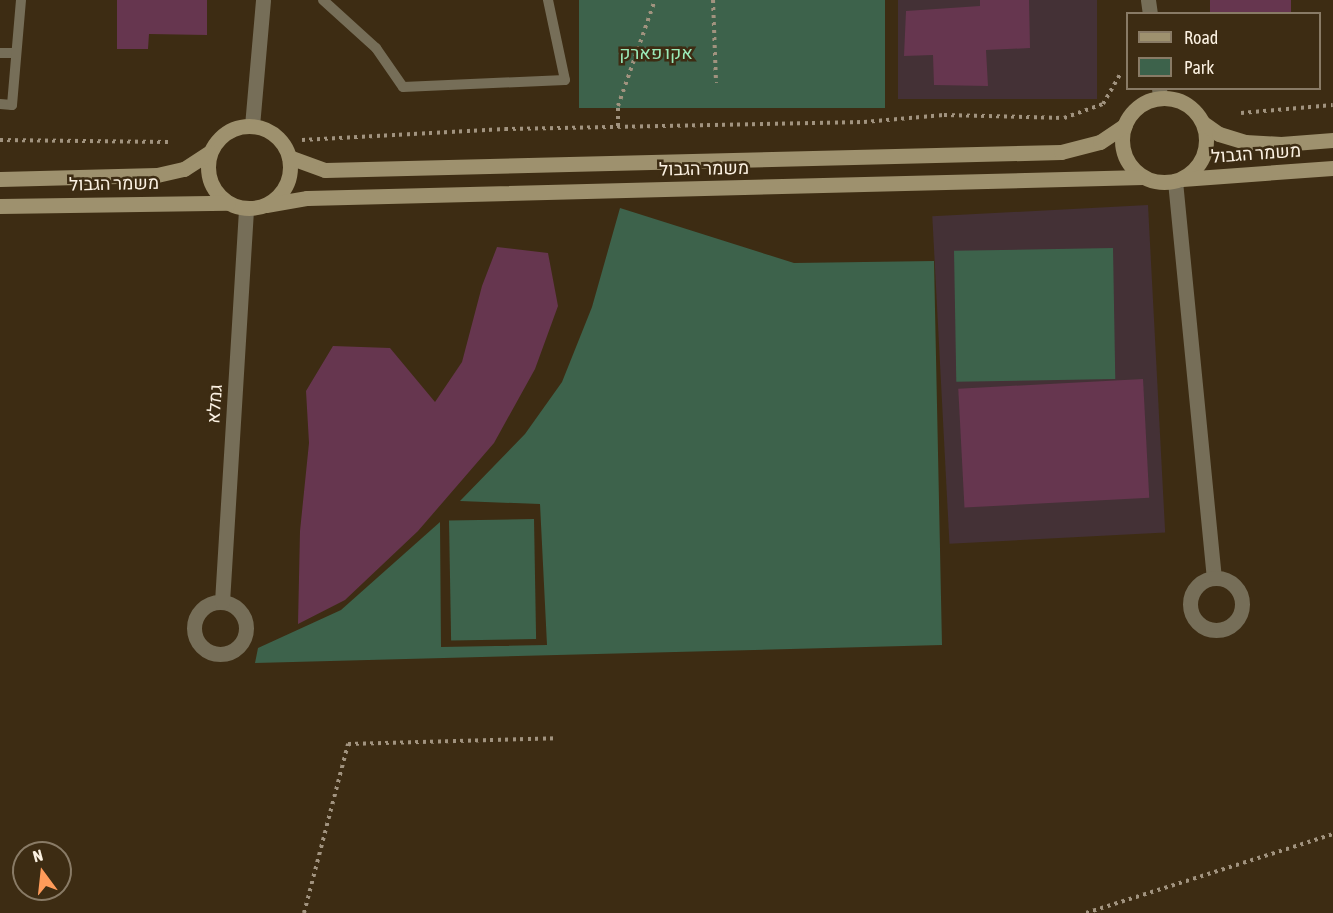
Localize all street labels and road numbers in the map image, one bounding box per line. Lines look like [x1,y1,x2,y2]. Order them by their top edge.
street label: משמר הגבול [1210,140,1302,168]
street label: משמר הגבול [659,157,749,181]
street label: משמר הגבול [69,172,159,196]
street label: גמלא [203,384,227,424]

